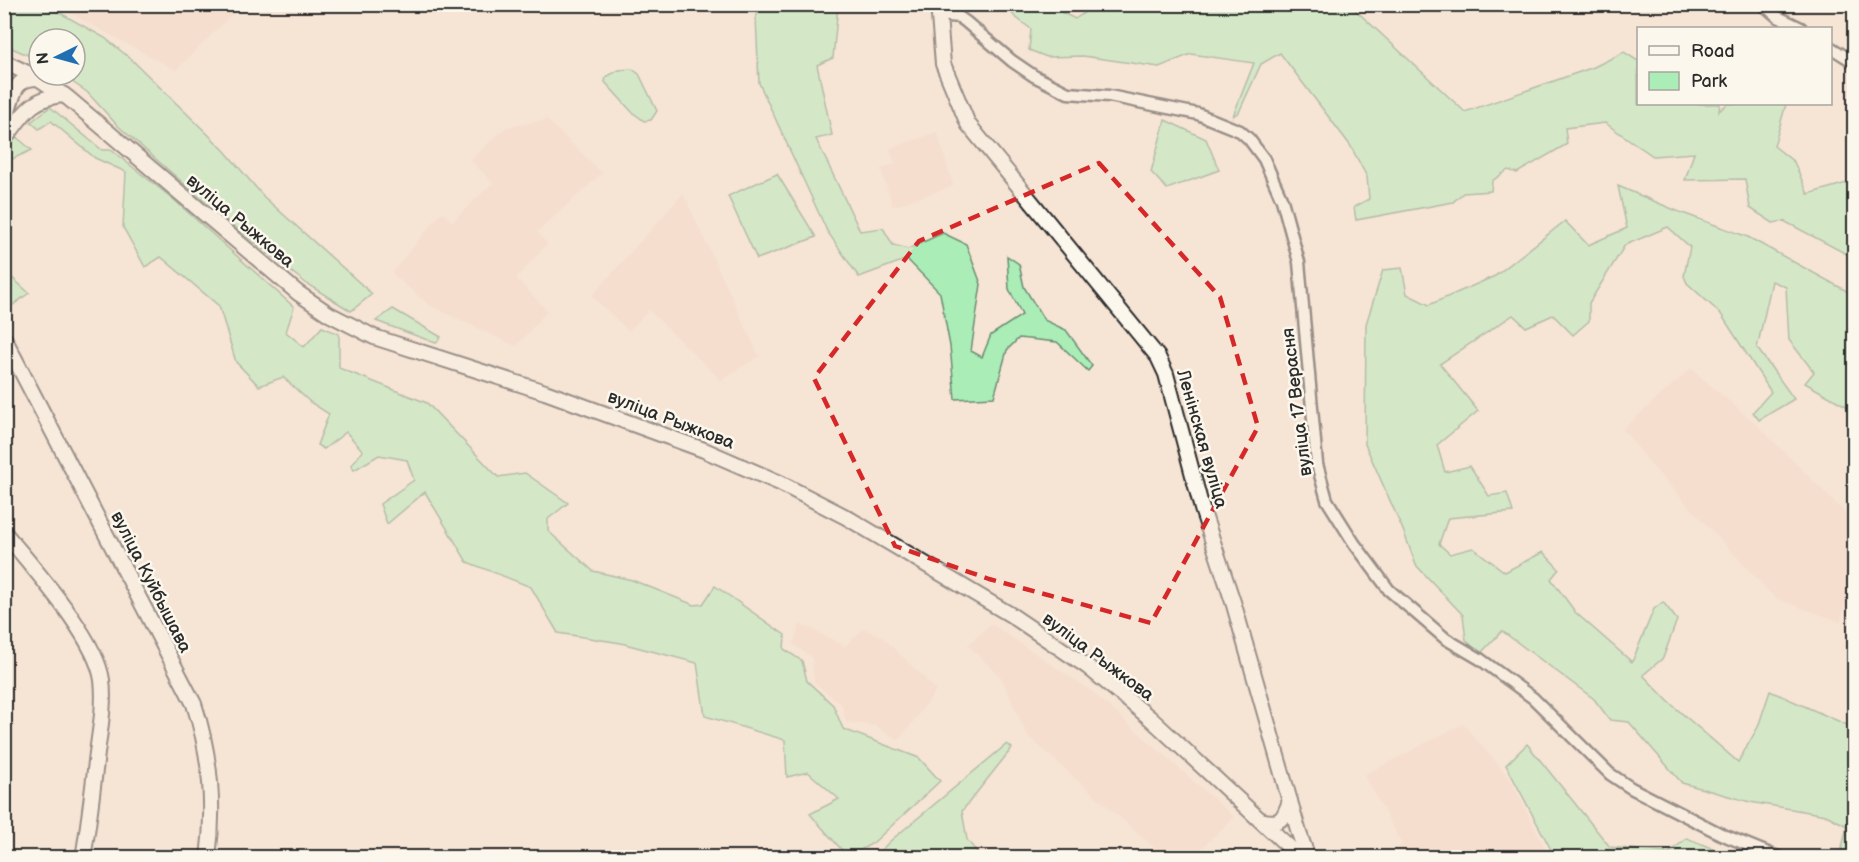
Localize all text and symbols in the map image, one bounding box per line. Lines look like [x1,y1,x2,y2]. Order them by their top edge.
north arrow [27,27,87,87]
legend [1637,27,1832,105]
text: Road [1691,41,1735,62]
text: N [34,51,54,65]
text: Park [1691,71,1727,92]
street label: вуліца Рыжкова [182,170,298,272]
street label: вуліца 17 Верасня [1277,327,1317,477]
street label: Ленінская вуліца [1172,366,1232,511]
street label: вуліца Рыжкова [605,386,738,454]
street label: вуліца Куйбышава [106,508,196,657]
street label: вуліца Рыжкова [1038,608,1158,706]

